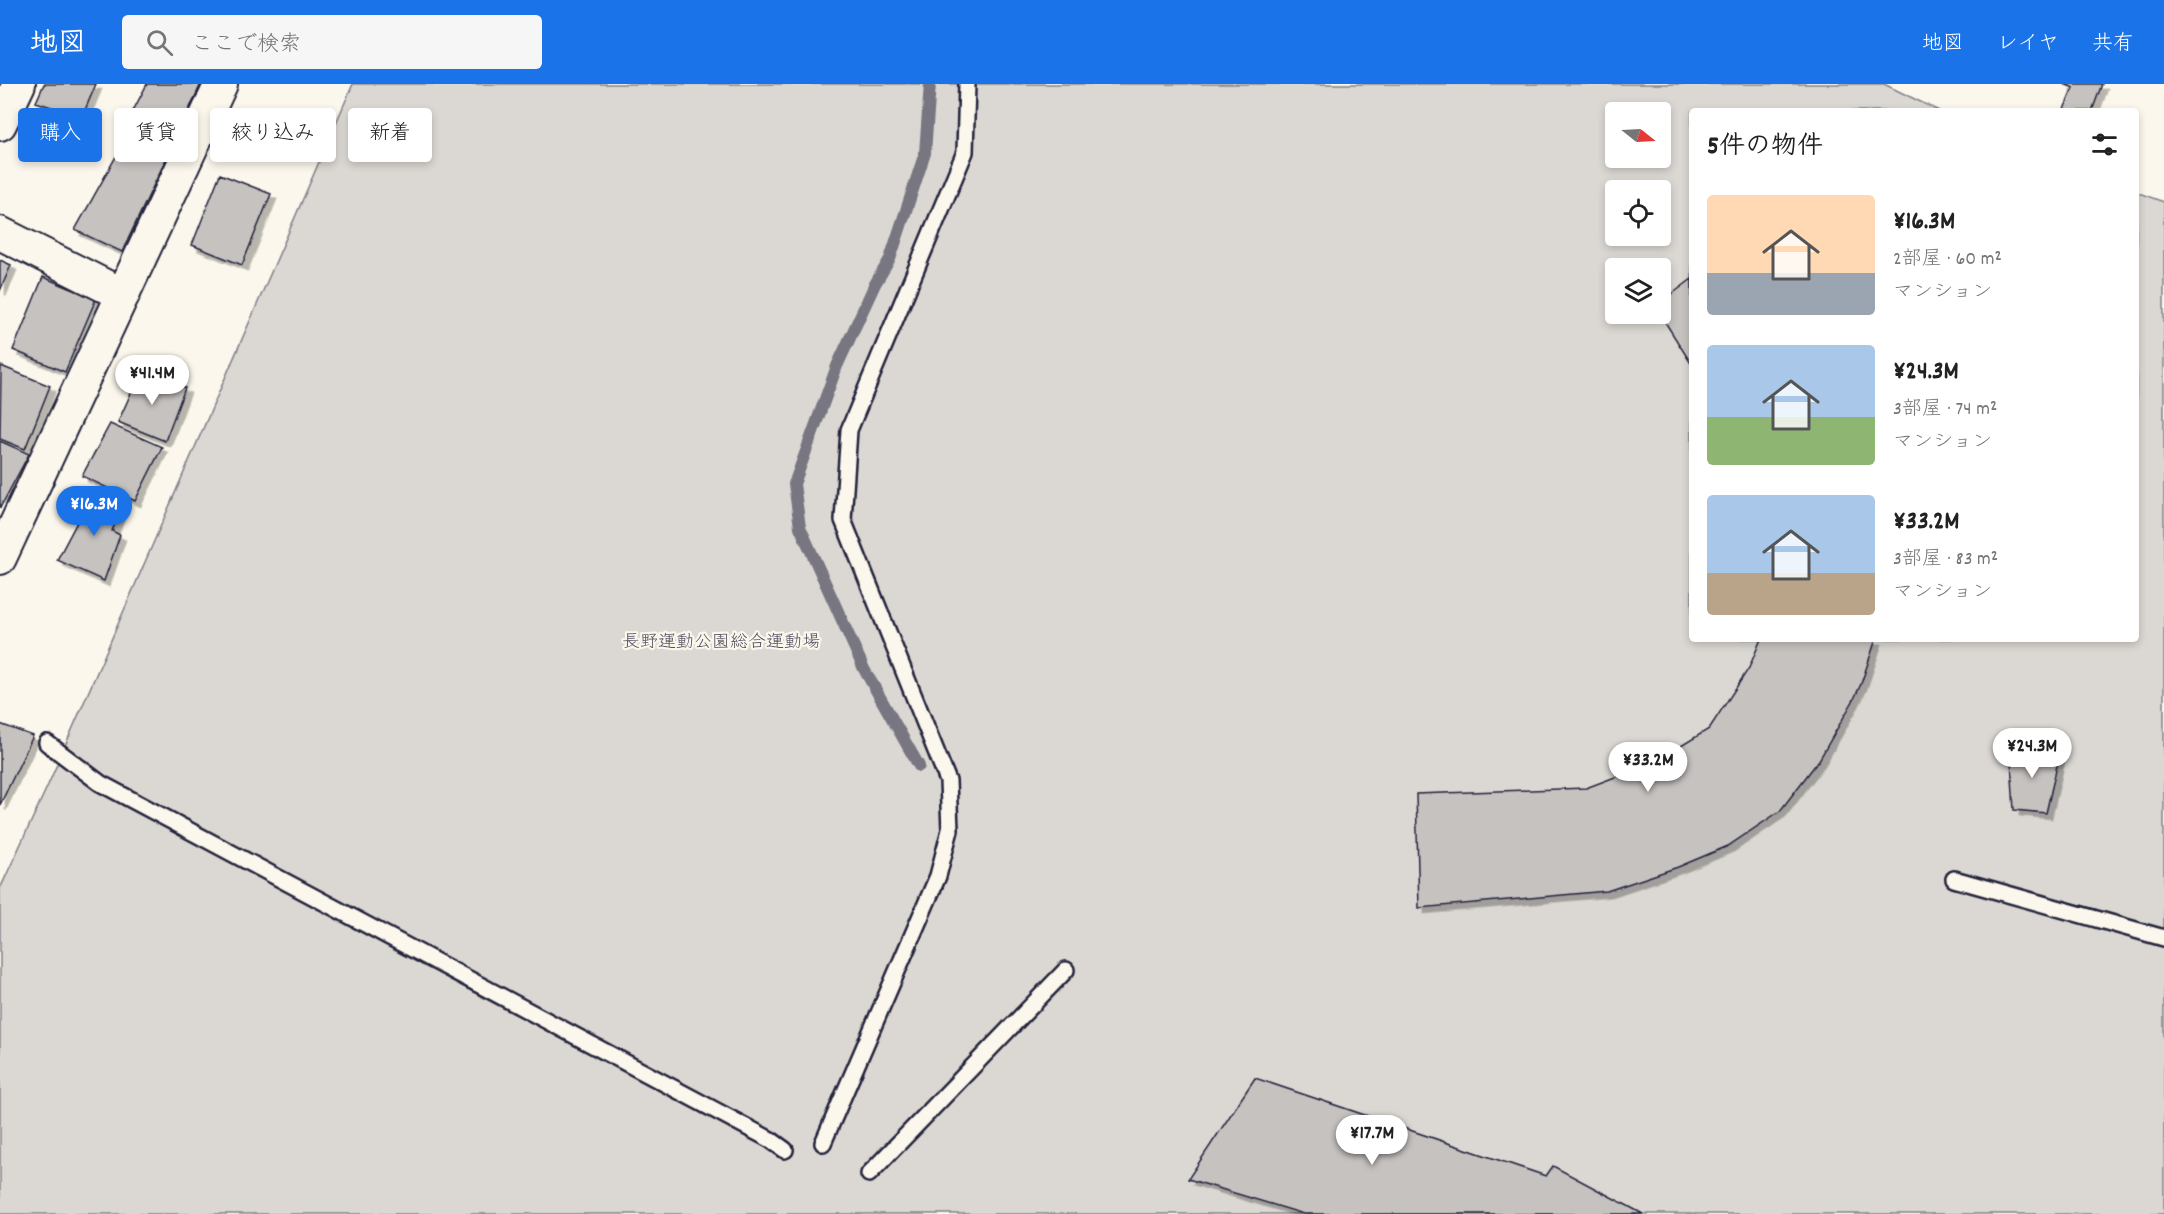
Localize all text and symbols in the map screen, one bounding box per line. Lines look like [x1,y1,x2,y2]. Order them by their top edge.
search box [122,15,542,69]
text: 地図 [30,26,86,66]
icon: search [143,26,176,59]
text: ここで検索 [191,30,301,61]
text: 地図 [1922,30,1964,60]
text: レイヤ [1997,30,2059,60]
text: 共有 [2092,30,2134,60]
north arrow [1605,102,1671,168]
map controls [1605,102,1671,324]
chip: 購入 [18,108,102,162]
chip: 賃貸 [114,108,198,162]
chip: 絞り込み [210,108,336,162]
chip: 新着 [348,108,432,162]
icon: filters [2088,128,2121,161]
text: 5件の物件 [1707,129,1823,166]
button: locate [1605,180,1671,246]
text: ¥16.3M [1893,204,1955,241]
icon: home [1755,219,1827,291]
text: 2部屋 · 60 m² [1893,246,2002,274]
button: layers [1605,258,1671,324]
text: マンション [1893,279,1992,307]
text: ¥24.3M [1893,354,1959,391]
pin: ¥41.4M [103,355,201,406]
text: ¥41.4M [129,360,175,388]
icon: home [1755,369,1827,441]
text: 3部屋 · 74 m² [1893,396,1997,424]
text: マンション [1893,429,1992,457]
pin: ¥16.3M [45,486,143,537]
text: ¥16.3M [70,491,118,519]
text: ¥33.2M [1893,504,1960,541]
icon: home [1755,519,1827,591]
text: 3部屋 · 83 m² [1893,546,1998,574]
text: マンション [1893,579,1992,607]
park label: 長野運動公園総合運動場 [622,631,820,656]
pin: ¥24.3M [1983,728,2081,779]
text: ¥24.3M [2007,733,2057,761]
pin: ¥33.2M [1599,742,1697,793]
text: ¥33.2M [1622,747,1674,775]
pin: ¥17.7M [1323,1115,1421,1166]
text: ¥17.7M [1350,1120,1394,1148]

